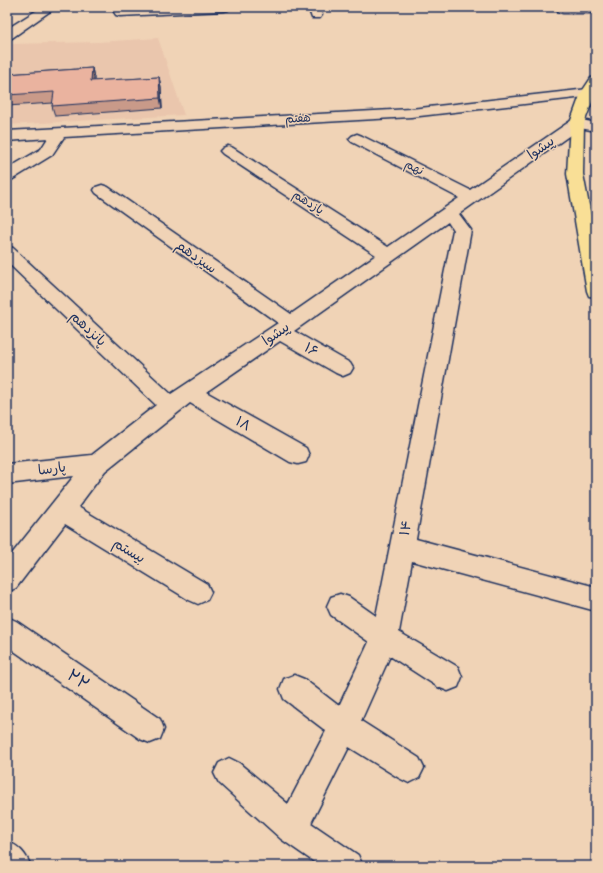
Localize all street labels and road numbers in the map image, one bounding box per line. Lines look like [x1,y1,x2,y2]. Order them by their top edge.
street label: هفتم [285,110,312,128]
street label: پیشوا [524,132,558,164]
street label: نهم [402,156,426,180]
street label: یازدهم [289,187,327,219]
street label: سیزدهم [171,236,220,279]
street label: پانزدهم [65,308,110,351]
street label: پیشوا [259,318,293,350]
street label: ۱۶ [301,339,321,361]
street label: ۱۸ [232,412,254,436]
street label: پارسا [37,458,67,480]
street label: ۱۴ [396,519,416,537]
street label: بیستم [109,534,149,569]
street label: ۲۲ [62,664,94,696]

